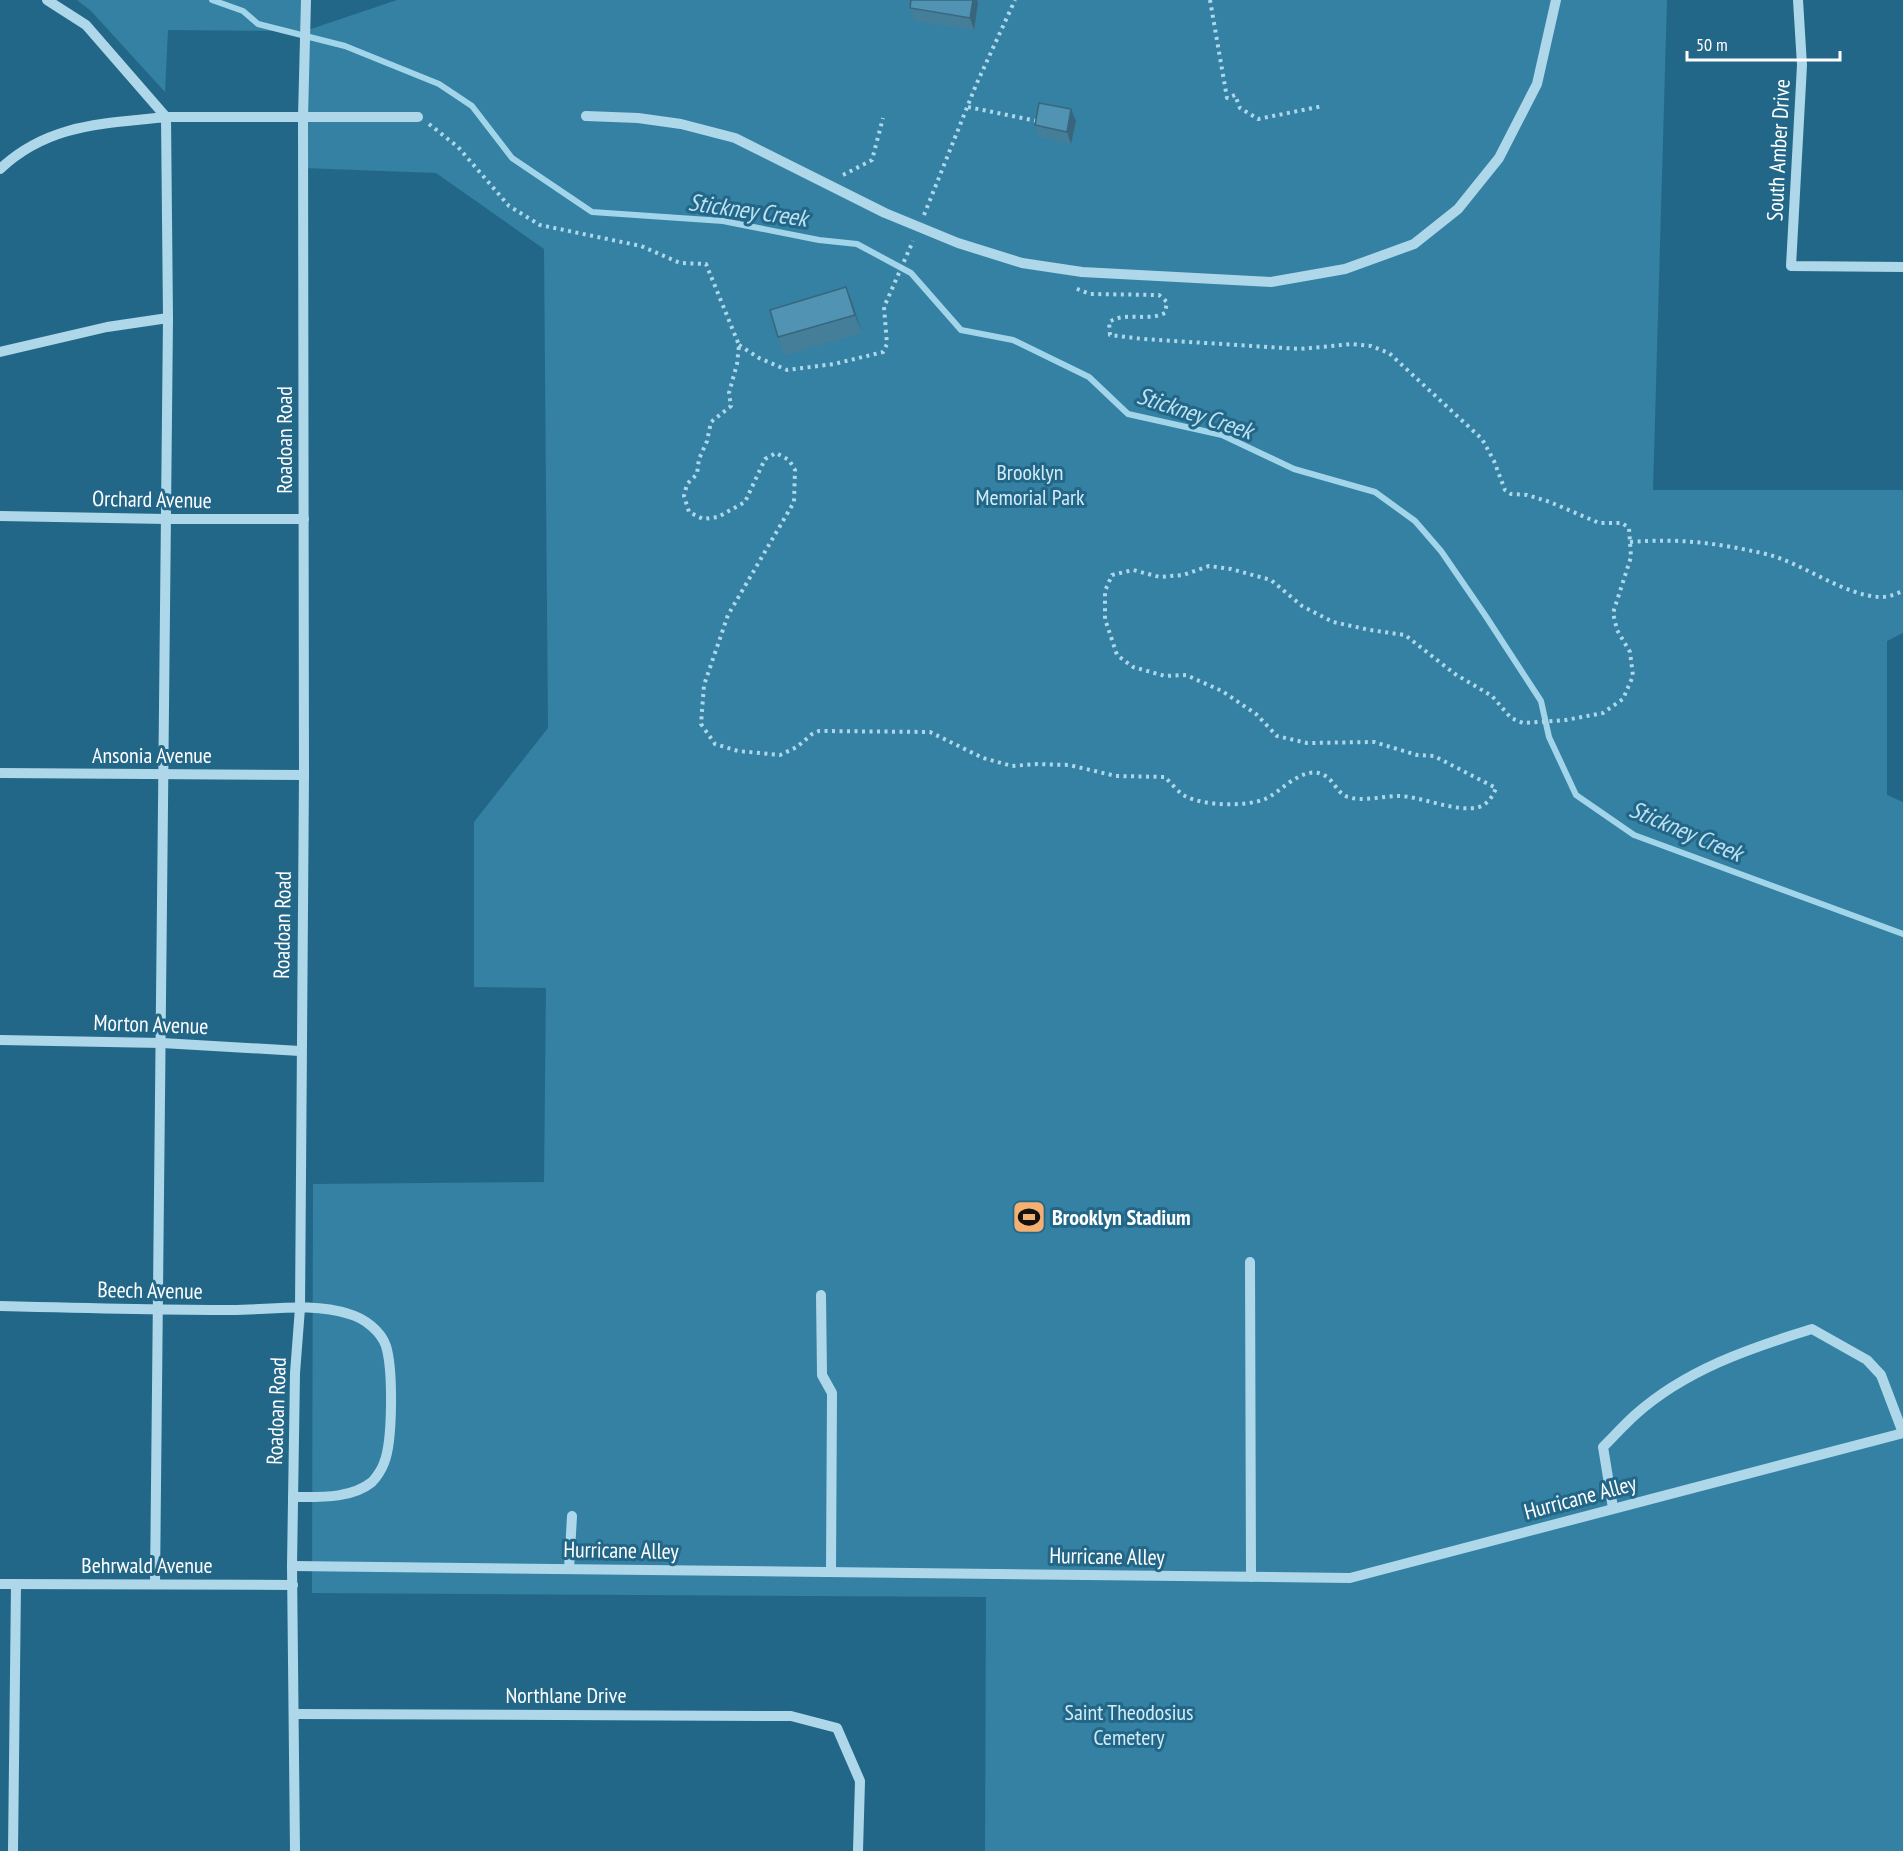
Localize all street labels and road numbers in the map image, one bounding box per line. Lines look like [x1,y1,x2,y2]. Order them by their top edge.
street label: South Amber Drive [1760,78,1796,222]
street label: Roadoan Road [270,386,298,494]
street label: Orchard Avenue [92,484,212,514]
street label: Ansonia Avenue [92,741,212,769]
street label: Roadoan Road [267,871,297,979]
street label: Morton Avenue [93,1008,209,1040]
street label: Beech Avenue [97,1275,203,1305]
street label: Roadoan Road [260,1357,292,1465]
street label: Hurricane Alley [1521,1468,1640,1525]
street label: Hurricane Alley [563,1535,680,1565]
street label: Hurricane Alley [1049,1541,1166,1571]
street label: Behrwald Avenue [81,1551,213,1579]
street label: Northlane Drive [506,1681,626,1709]

